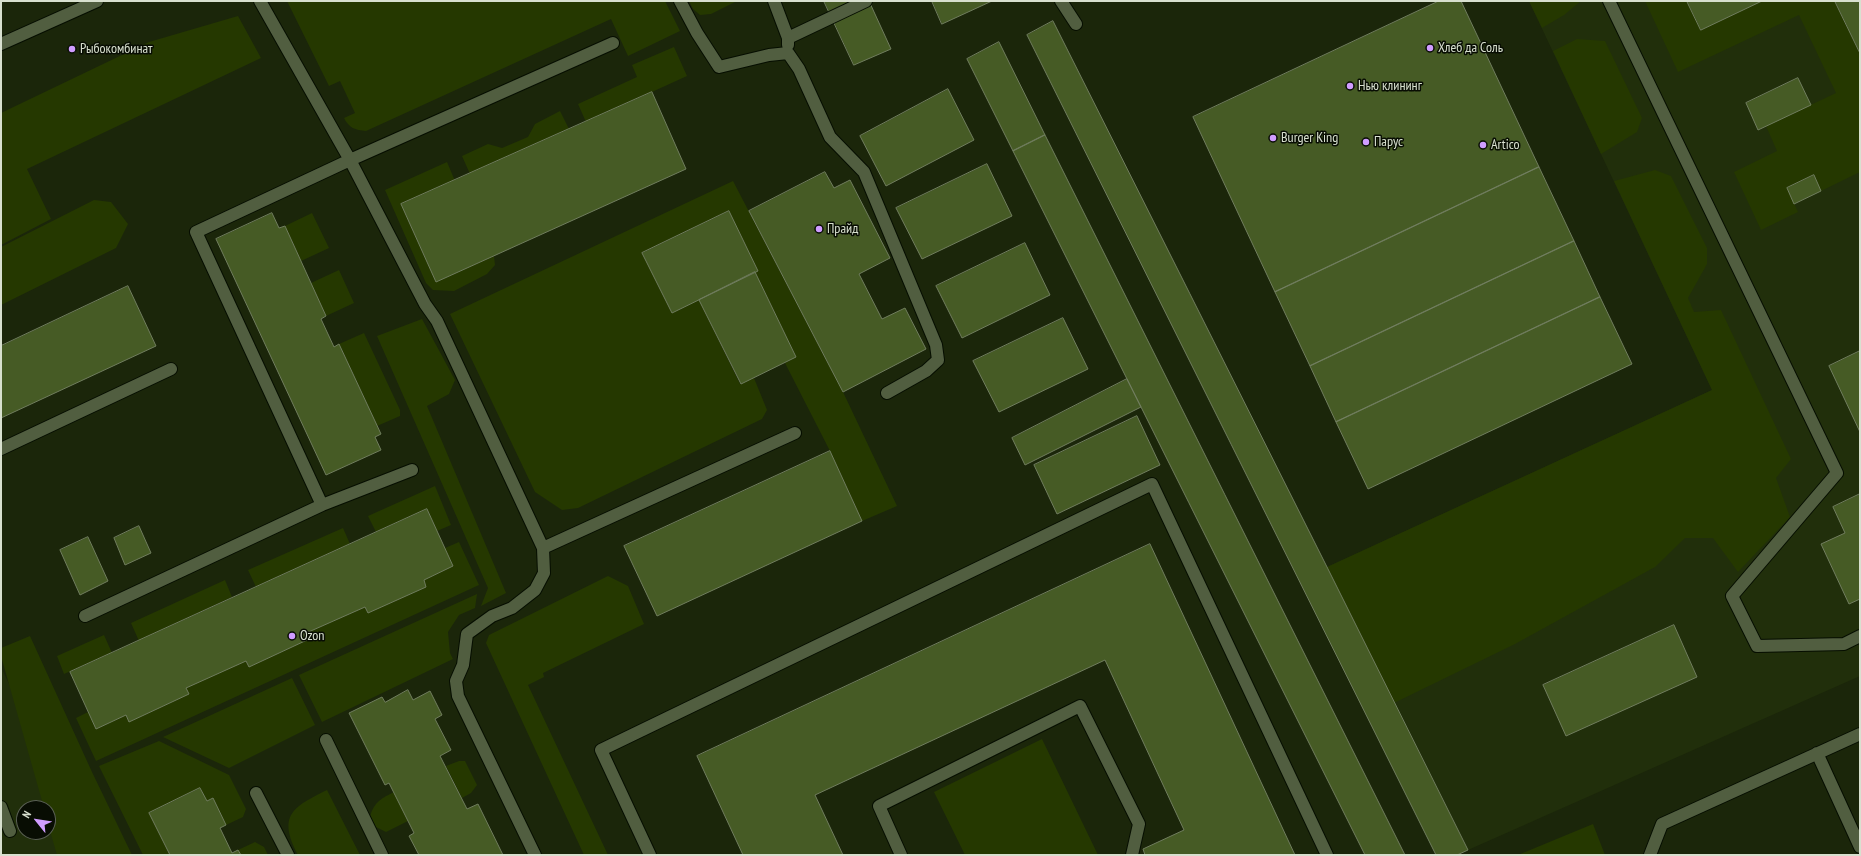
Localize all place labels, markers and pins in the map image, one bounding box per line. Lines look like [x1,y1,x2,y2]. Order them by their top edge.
place label: Хлеб да Соль [1438,40,1503,56]
place label: Рыбокомбинат [80,41,153,57]
marker: Хлеб да Соль [1425,43,1435,53]
marker: Рыбокомбинат [67,44,77,54]
place label: Нью клининг [1358,78,1422,94]
marker: Нью клининг [1345,81,1355,91]
place label: Burger King [1281,130,1338,146]
marker: Burger King [1268,133,1278,143]
place label: Парус [1374,134,1403,150]
marker: Парус [1361,137,1371,147]
place label: Artico [1491,137,1519,153]
marker: Artico [1478,140,1488,150]
place label: Прайд [827,221,858,237]
marker: Прайд [814,224,824,234]
place label: Ozon [300,628,325,644]
marker: Ozon [287,631,297,641]

